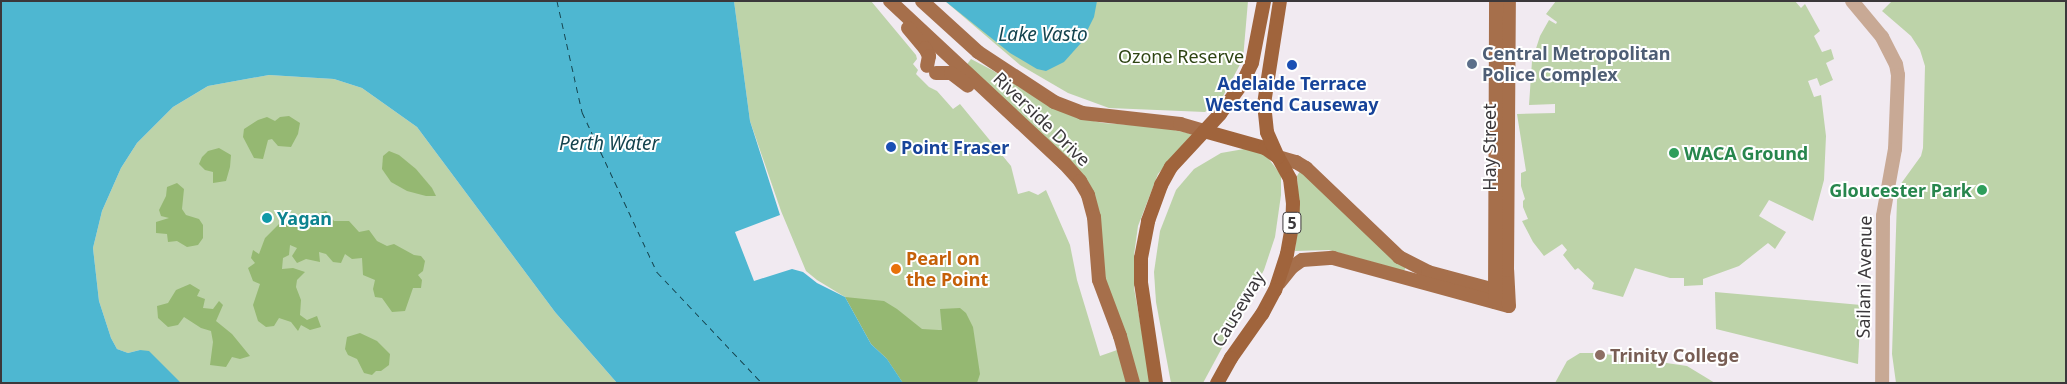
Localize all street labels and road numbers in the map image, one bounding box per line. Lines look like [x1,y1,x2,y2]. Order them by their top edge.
street label: Riverside Drive [989,67,1095,171]
street label: Hay Street [1478,103,1500,191]
road number: 5 [1282,210,1302,237]
street label: Sailani Avenue [1852,215,1876,339]
street label: Causeway [1207,267,1269,351]

